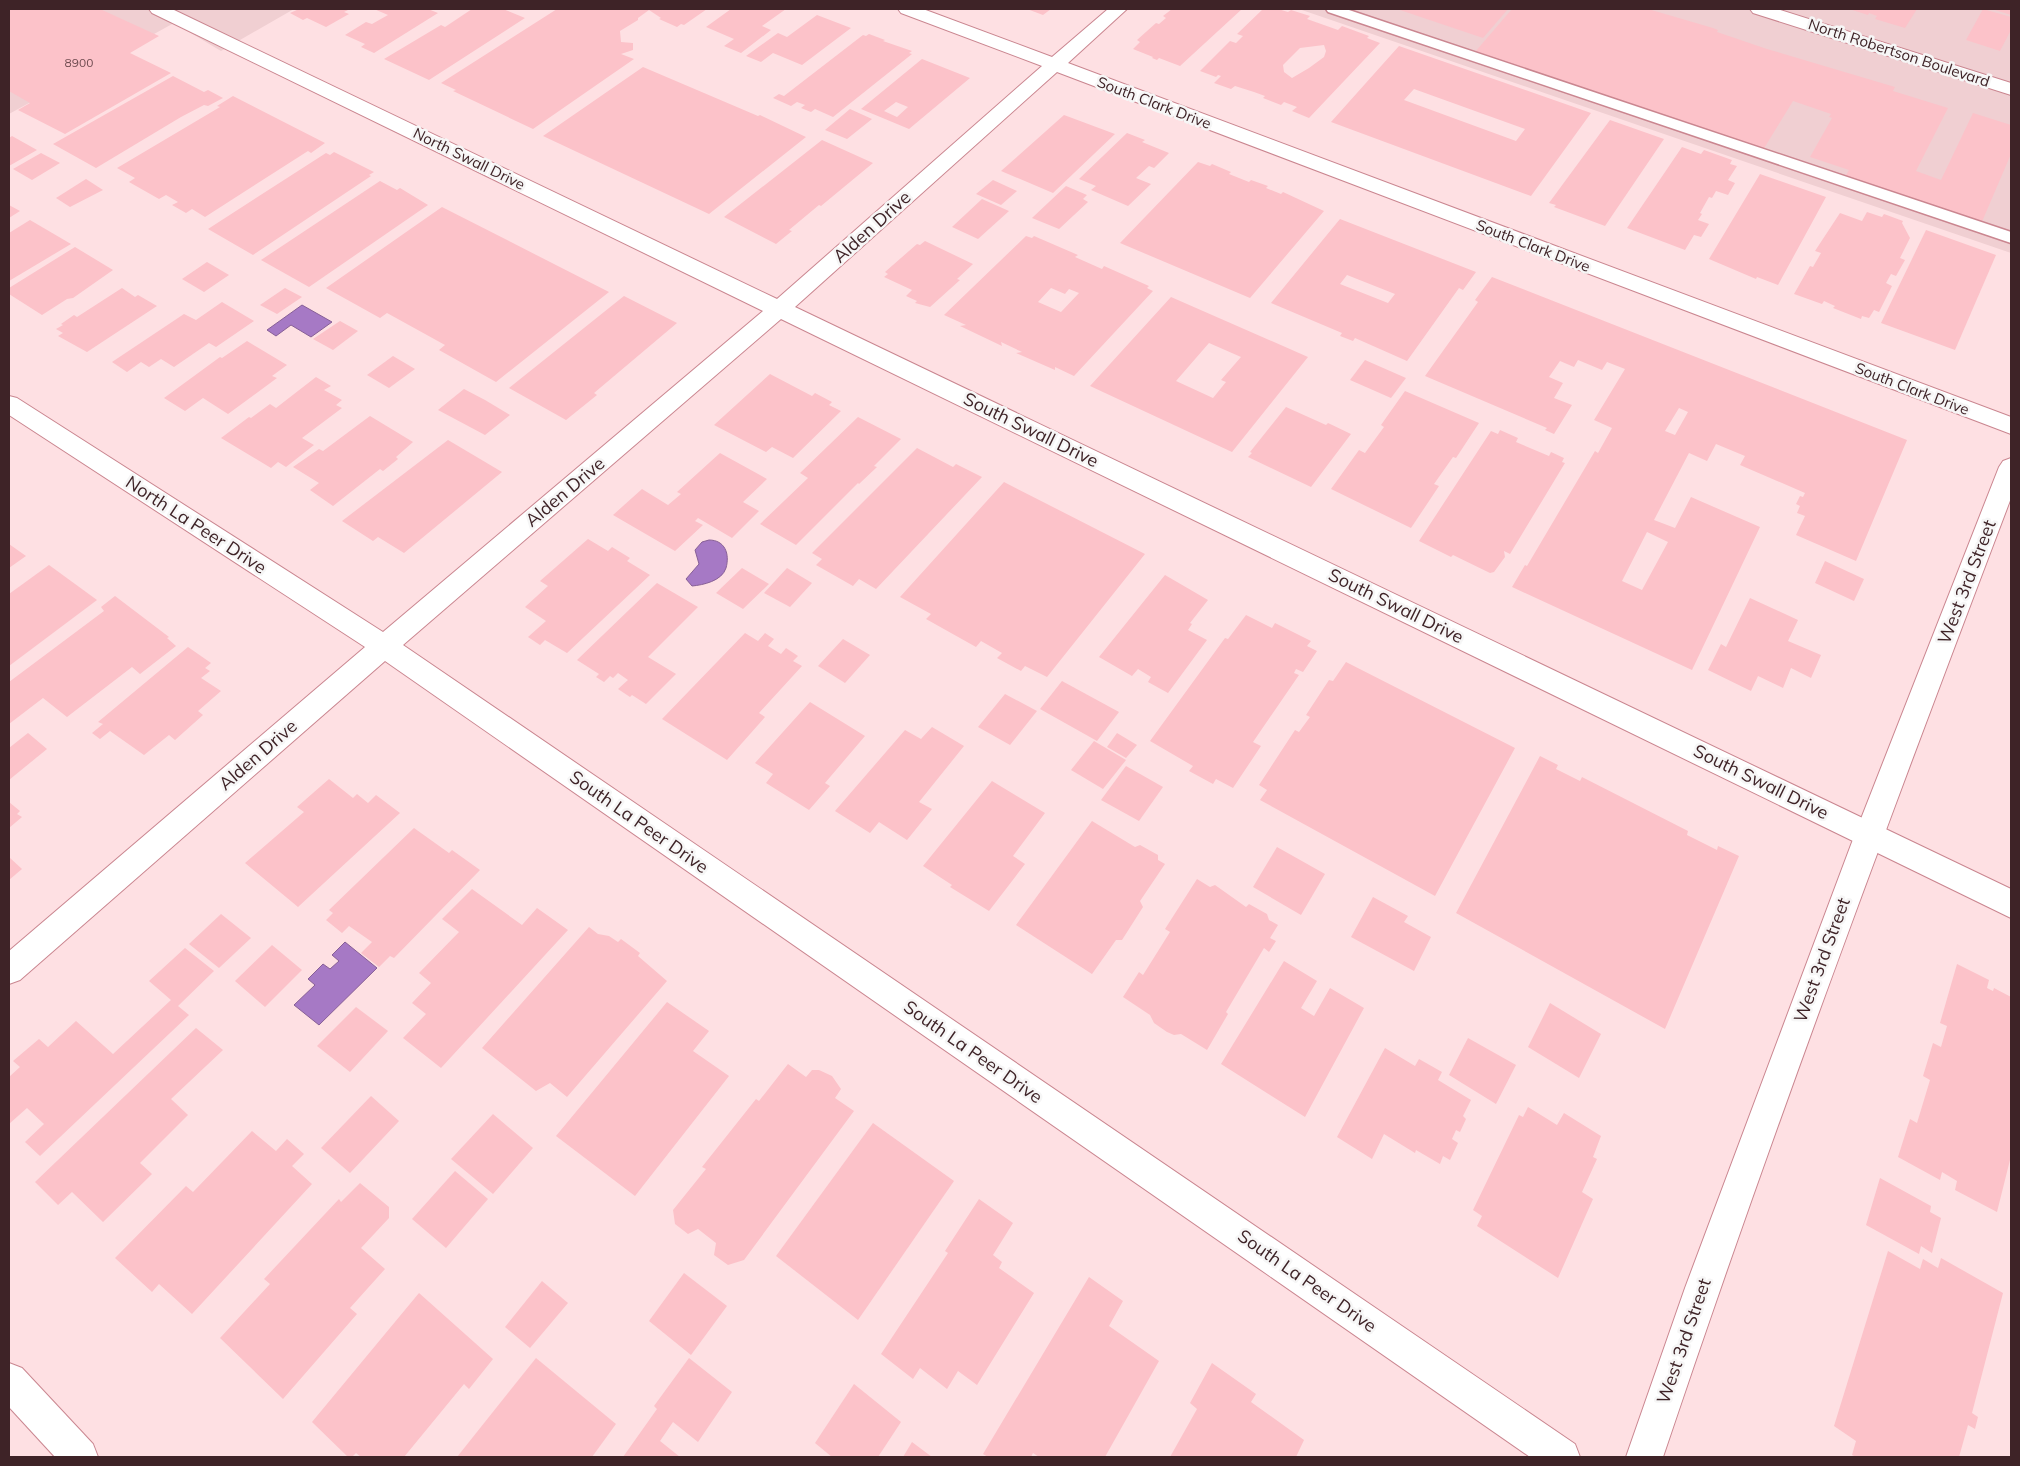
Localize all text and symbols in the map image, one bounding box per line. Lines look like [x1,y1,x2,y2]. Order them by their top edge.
street label: North Robertson Boulevard [1806,14,1992,91]
house number: 8900 [65,55,93,70]
street label: South Clark Drive [1094,72,1214,133]
street label: North Swall Drive [410,123,528,194]
street label: Alden Drive [828,186,915,268]
street label: South Clark Drive [1473,215,1593,276]
street label: South Clark Drive [1852,358,1972,419]
street label: South Swall Drive [960,387,1103,472]
street label: Alden Drive [520,452,609,532]
street label: North La Peer Drive [122,470,271,579]
street label: West 3rd Street [1932,517,2001,647]
street label: South Swall Drive [1325,563,1468,648]
street label: Alden Drive [214,714,302,795]
street label: South Swall Drive [1690,739,1833,824]
street label: South La Peer Drive [565,765,713,878]
street label: West 3rd Street [1788,894,1855,1025]
street label: South La Peer Drive [899,995,1047,1108]
street label: South La Peer Drive [1233,1224,1381,1337]
street label: West 3rd Street [1651,1275,1716,1407]

